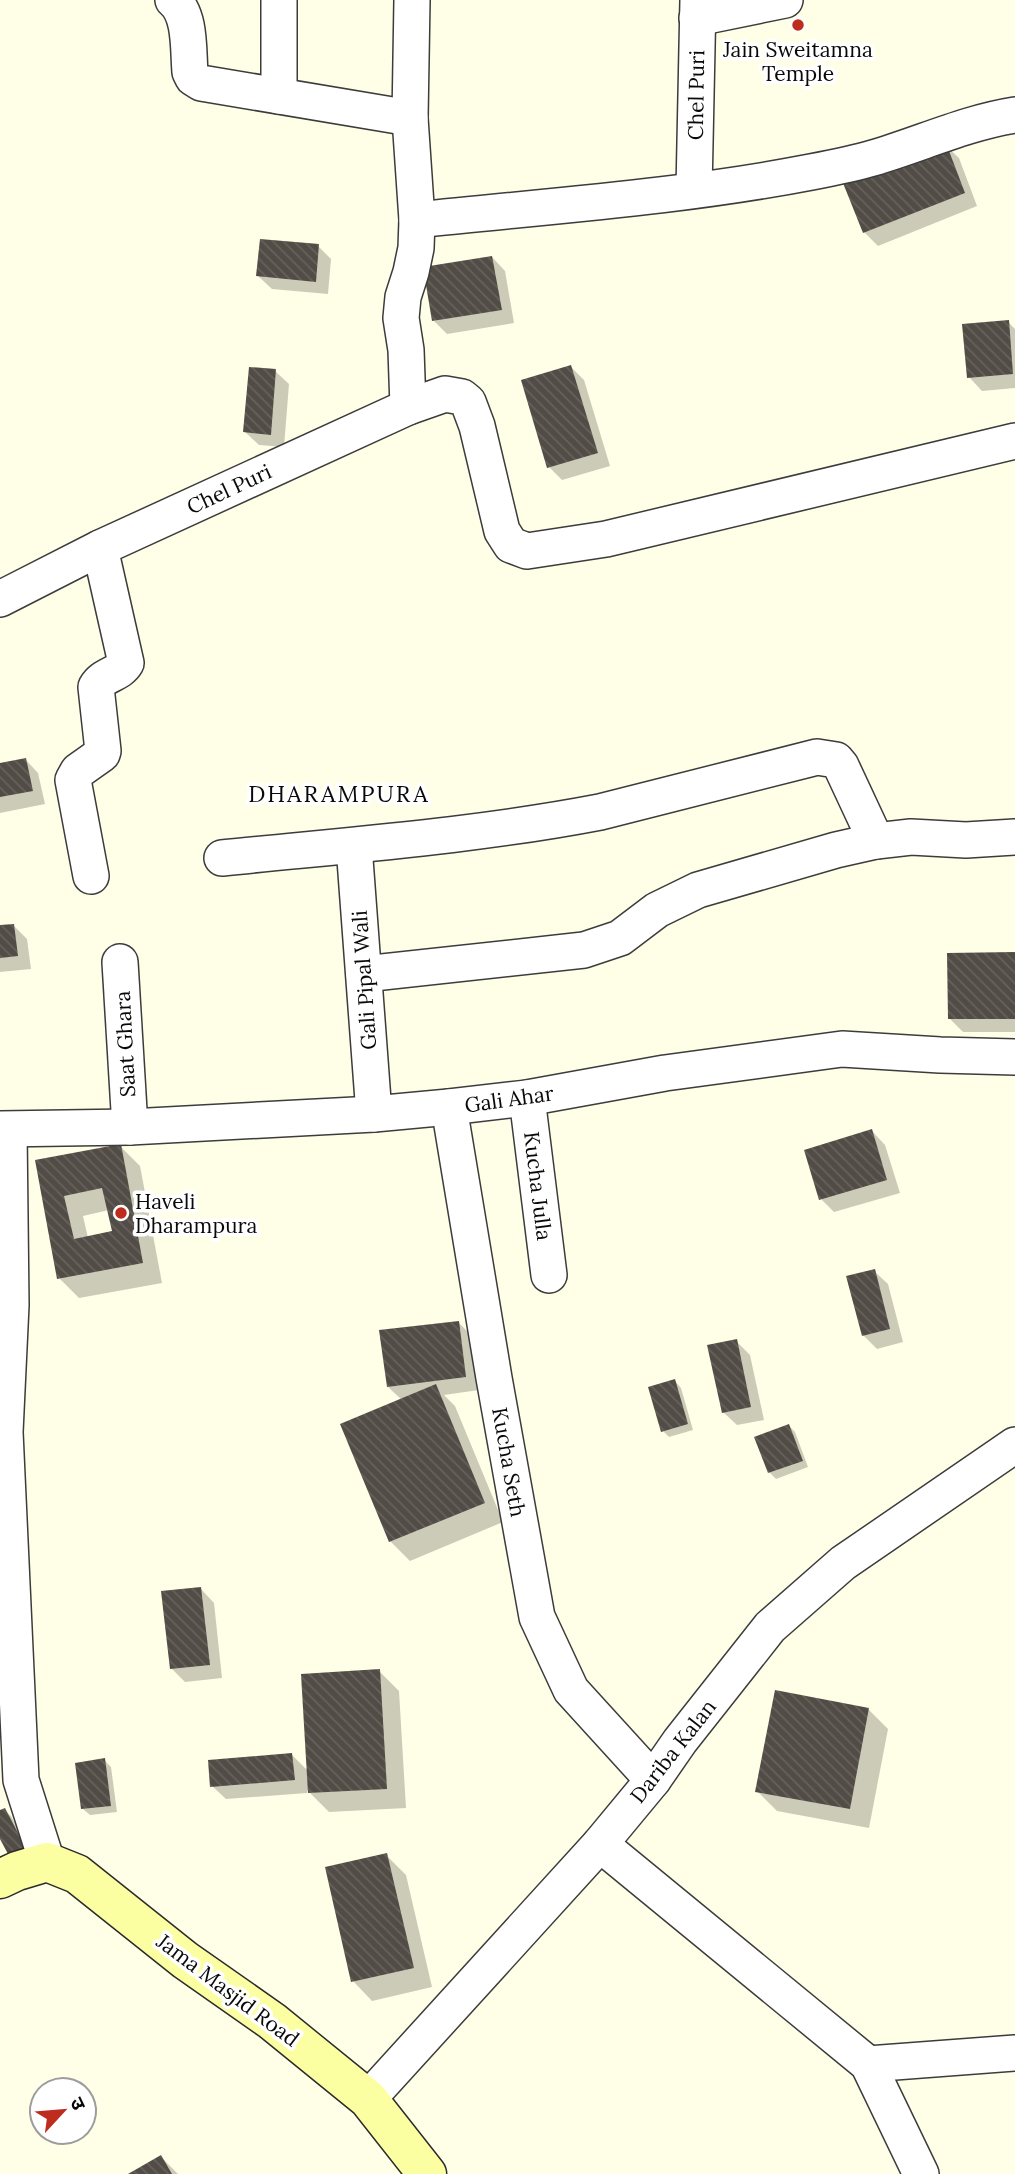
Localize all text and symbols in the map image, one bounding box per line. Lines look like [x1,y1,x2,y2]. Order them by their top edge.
marker: Jain Sweitamna Temple [790,17,806,33]
place label: Jain Sweitamna Temple [722,36,873,87]
street label: Chel Puri [682,50,710,140]
street label: Chel Puri [182,458,276,520]
district label: DHARAMPURA [248,779,430,808]
street label: Gali Pipal Wali [346,909,382,1051]
street label: Saat Ghara [109,990,141,1098]
street label: Gali Ahar [463,1079,555,1119]
street label: Kucha Julla [518,1130,558,1242]
place label: Haveli Dharampura [135,1188,257,1239]
marker: Haveli Dharampura [113,1205,129,1221]
street label: Kucha Seth [486,1405,532,1519]
street label: Dariba Kalan [624,1693,722,1808]
street label: Jama Masjid Road [151,1927,305,2052]
north arrow [28,2076,98,2146]
text: उ [65,2093,92,2115]

